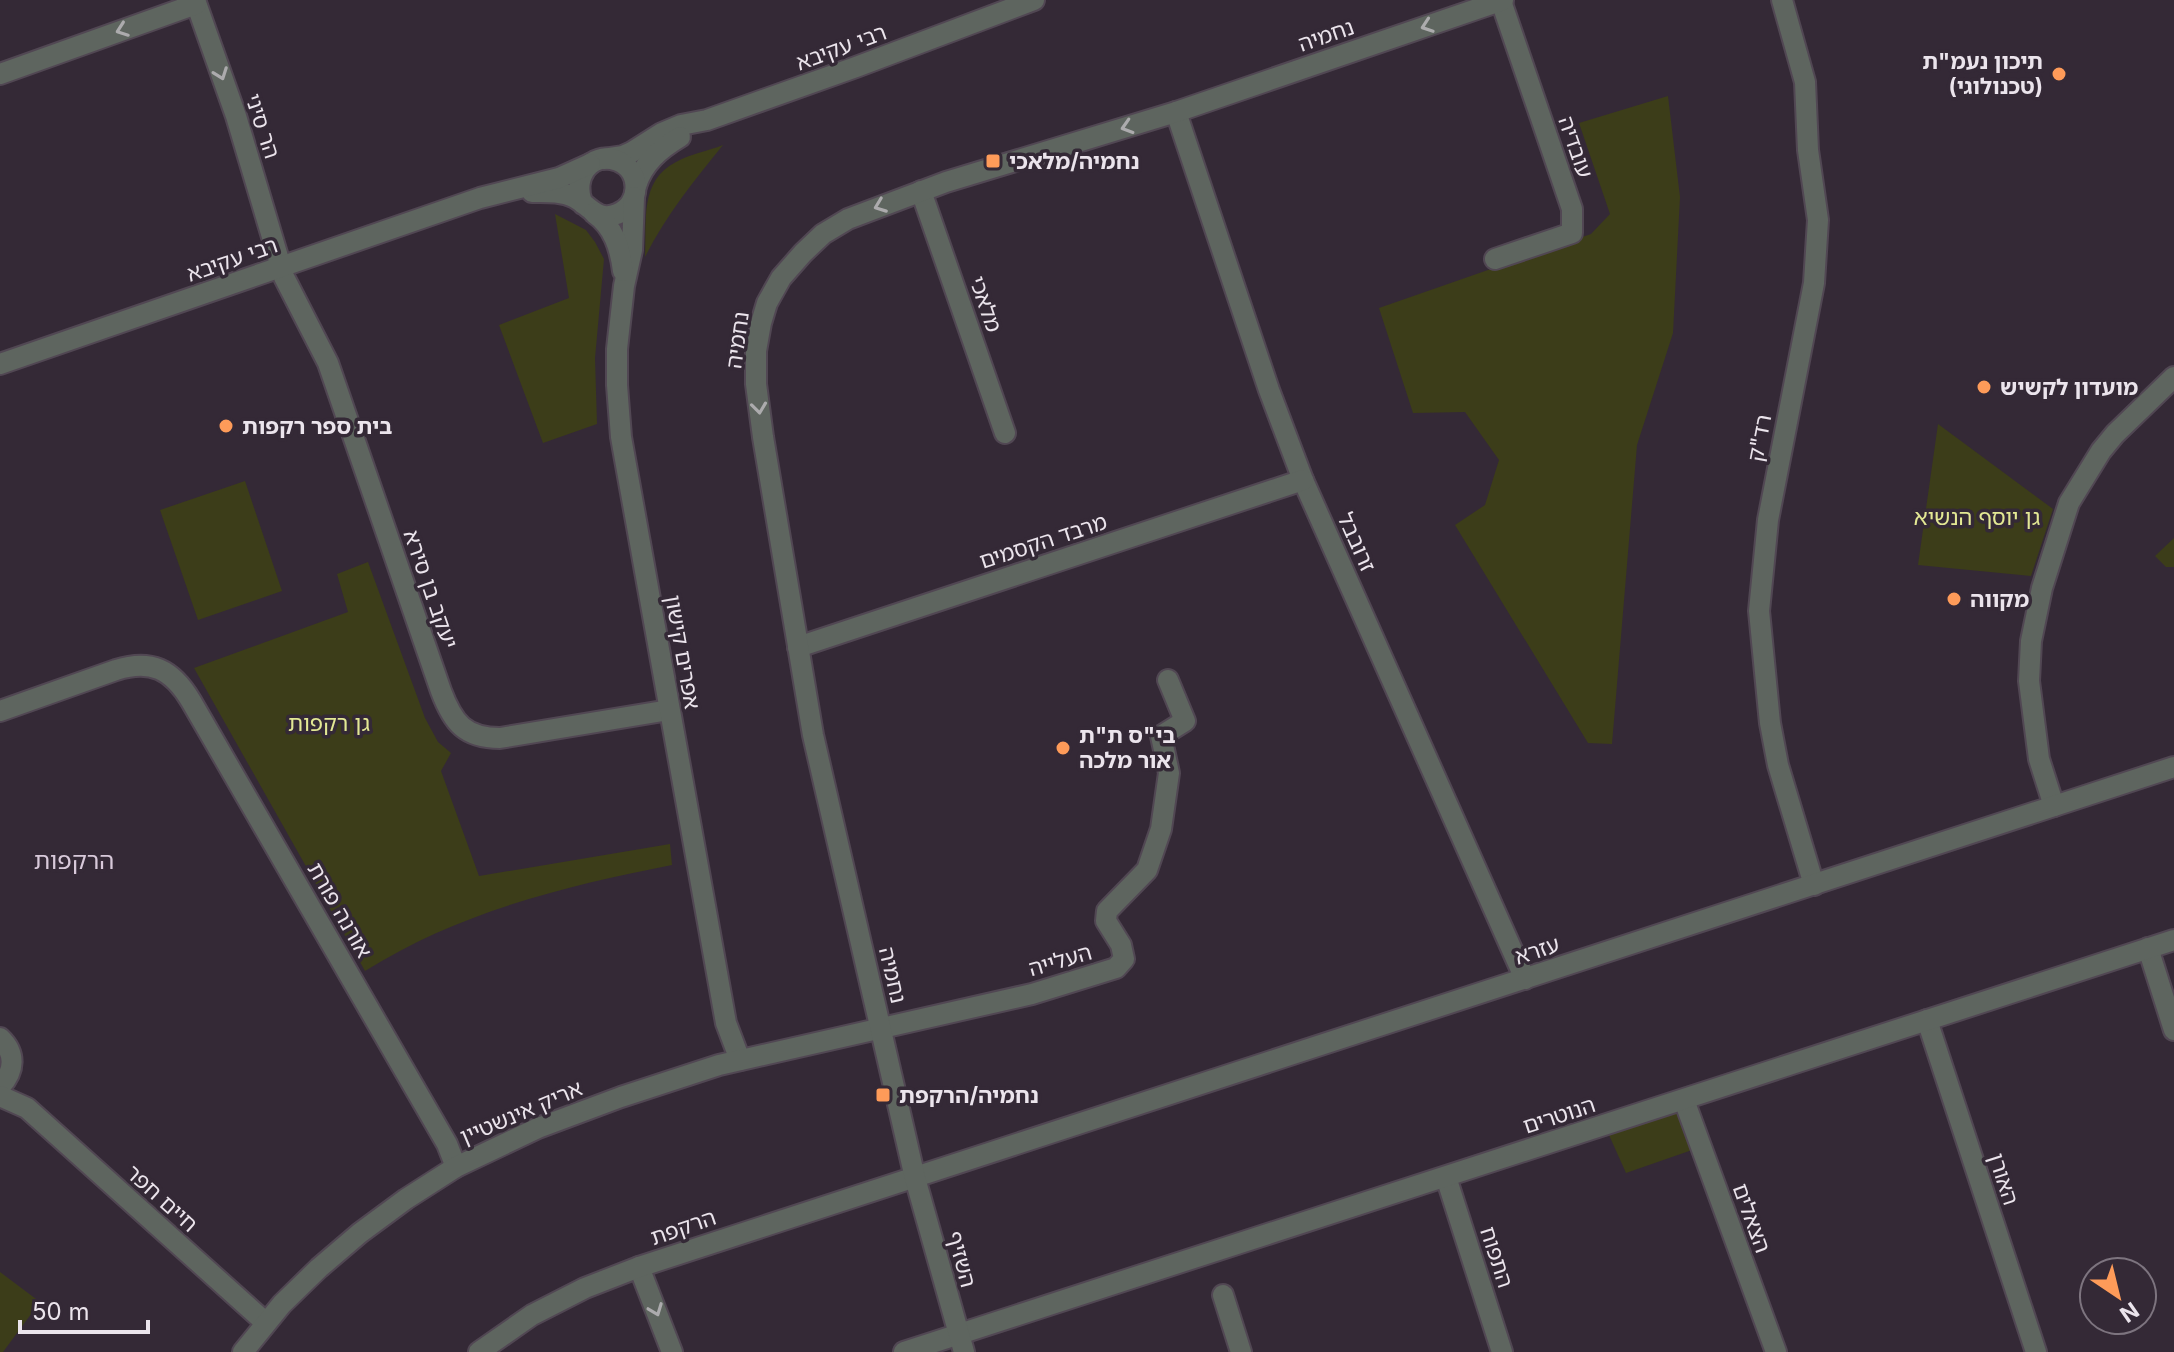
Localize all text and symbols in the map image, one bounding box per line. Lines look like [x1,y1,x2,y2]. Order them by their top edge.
street label: נחמיה [1295,13,1357,57]
one-way arrow [1421,17,1435,33]
street label: רבי עקיבא [792,19,890,75]
one-way arrow [116,20,130,37]
place label: תיכון נעמ"ת (טכנולוגי) [1922,48,2043,99]
marker: תיכון נעמ"ת (טכנולוגי) [2050,65,2068,83]
one-way arrow [211,66,227,80]
street label: הר סיני [240,90,286,162]
street label: עובדיה [1553,113,1599,181]
one-way arrow [1121,117,1135,133]
place label: נחמיה/מלאכי [1009,148,1140,174]
marker: נחמיה/מלאכי [984,152,1002,170]
one-way arrow [874,196,888,213]
street label: רבי עקיבא [183,231,281,287]
street label: מלאכי [964,273,1008,335]
street label: נחמיה [720,310,754,370]
place label: מועדון לקשיש [2000,374,2138,400]
marker: מועדון לקשיש [1975,378,1993,396]
one-way arrow [750,401,767,415]
street label: רד"ק [1742,412,1776,464]
place label: בית ספר רקפות [242,413,392,439]
marker: בית ספר רקפות [217,417,235,435]
park label: גן יוסף הנשיא [1914,504,2040,530]
street label: מרבד הקסמים [976,508,1110,574]
street label: זרובבל [1333,508,1381,576]
street label: יעקב בן סירא [399,526,463,652]
place label: מקווה [1970,586,2029,612]
marker: מקווה [1945,590,1963,608]
street label: אפרים קישון [660,593,706,711]
park label: גן רקפות [288,710,370,736]
place label: בי"ס ת"ת אור מלכה [1079,722,1176,773]
marker: בי"ס ת"ת אור מלכה [1054,739,1072,757]
district label: הרקפות [34,846,114,875]
street label: אורנה פורת [302,858,378,962]
street label: עזרא [1511,931,1563,969]
street label: העלייה [1025,939,1095,981]
street label: נחמיה [874,944,912,1006]
street label: אריק אינשטיין [456,1075,586,1149]
place label: נחמיה/הרקפת [899,1082,1039,1108]
marker: נחמיה/הרקפת [874,1086,892,1104]
street label: הנוטרים [1520,1091,1598,1139]
street label: האורן [1983,1150,2025,1208]
street label: חיים חפר [121,1159,203,1237]
street label: הצאלים [1727,1180,1777,1256]
street label: הרקפת [647,1204,719,1250]
street label: התפוח [1475,1223,1519,1291]
street label: השזיף [942,1228,982,1290]
north arrow [2078,1256,2158,1336]
scale bar [20,1284,148,1334]
text: 50 m [32,1297,90,1326]
text: N [2115,1297,2144,1328]
one-way arrow [646,1302,663,1316]

